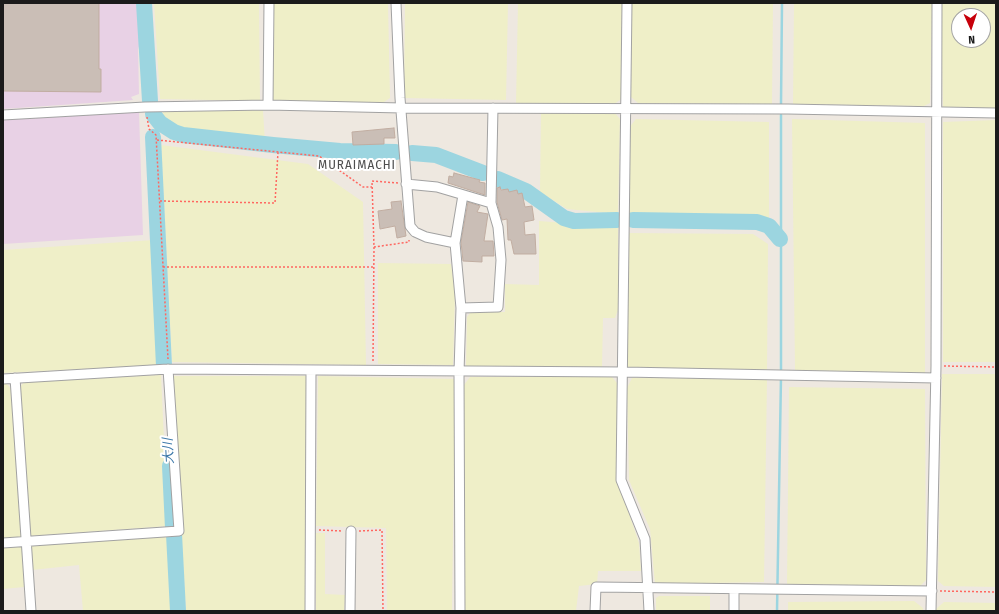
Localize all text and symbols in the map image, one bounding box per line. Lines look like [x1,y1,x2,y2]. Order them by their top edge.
north arrow [951,8,991,48]
text: N [968,33,975,46]
district label: MURAIMACHI [318,157,396,173]
water label: 大川 [161,438,177,464]

